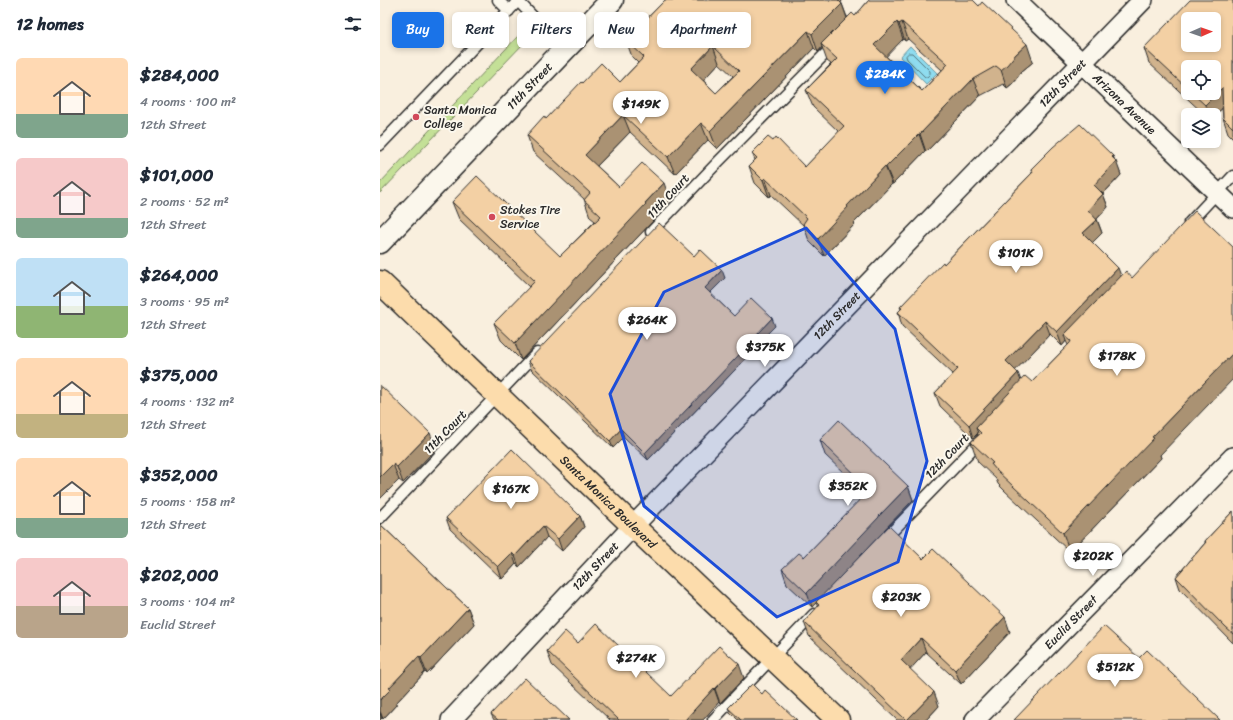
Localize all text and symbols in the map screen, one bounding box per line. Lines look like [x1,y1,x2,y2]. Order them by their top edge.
text: 12 homes [16,9,84,39]
chip: Buy [392,12,444,48]
chip: Rent [452,12,509,48]
chip: Filters [517,12,586,48]
chip: New [594,12,649,48]
chip: Apartment [657,12,751,48]
north arrow [1181,12,1221,52]
map controls [1181,12,1221,148]
icon: filters [342,13,364,35]
street label: 12th Street [1033,53,1092,113]
street label: 11th Street [501,57,558,115]
text: $284,000 [140,60,219,90]
button: locate [1181,60,1221,100]
pin: $284K [857,61,913,95]
text: $284K [865,62,905,85]
street label: Arizona Avenue [1086,67,1162,140]
icon: home [48,74,96,122]
text: 4 rooms · 100 m² [140,90,236,113]
pin: $149K [613,91,669,125]
text: $149K [622,92,660,115]
place label: Santa Monica College [424,99,497,135]
button: layers [1181,108,1221,148]
marker: Santa Monica College [411,112,421,122]
text: 12th Street [140,113,207,136]
text: $101,000 [140,160,214,190]
street label: 11th Court [641,168,695,224]
icon: home [48,174,96,222]
text: 2 rooms · 52 m² [140,190,229,213]
place label: Stokes Tire Service [500,199,561,235]
marker: Stokes Tire Service [487,212,497,222]
text: 12th Street [140,213,207,236]
pin: $101K [988,240,1044,274]
text: $101K [998,241,1034,264]
text: $264,000 [140,260,218,290]
icon: home [48,274,96,322]
street label: 12th Street [808,286,866,345]
text: 3 rooms · 95 m² [140,290,229,313]
pin: $264K [619,307,675,341]
text: $264K [627,308,667,331]
text: 12th Street [140,313,207,336]
pin: $375K [737,334,793,368]
text: $375K [745,335,785,358]
pin: $178K [1089,343,1145,377]
text: $178K [1098,344,1136,367]
text: $375,000 [140,360,218,390]
icon: home [48,374,96,422]
text: 4 rooms · 132 m² [140,390,234,413]
street label: 11th Court [418,405,472,459]
text: 12th Street [140,413,207,436]
street label: 12th Court [919,428,975,484]
street label: Santa Monica Boulevard [554,450,663,555]
text: $352,000 [140,460,218,490]
pin: $352K [820,473,876,507]
icon: home [48,474,96,522]
text: $352K [828,474,868,497]
pin: $167K [483,476,539,510]
text: $167K [492,477,530,500]
text: 5 rooms · 158 m² [140,490,235,513]
text: 12th Street [140,513,207,536]
street label: 12th Street [566,536,624,596]
pin: $202K [1065,543,1121,577]
text: $202K [1073,544,1113,567]
text: $202,000 [140,560,219,590]
icon: home [48,574,96,622]
pin: $203K [873,584,929,618]
text: $203K [881,585,921,608]
street label: Euclid Street [1039,589,1104,655]
text: 3 rooms · 104 m² [140,590,235,613]
text: Euclid Street [140,613,216,636]
pin: $274K [608,645,664,679]
text: $274K [616,646,656,669]
pin: $512K [1087,654,1143,688]
text: $512K [1096,655,1134,678]

